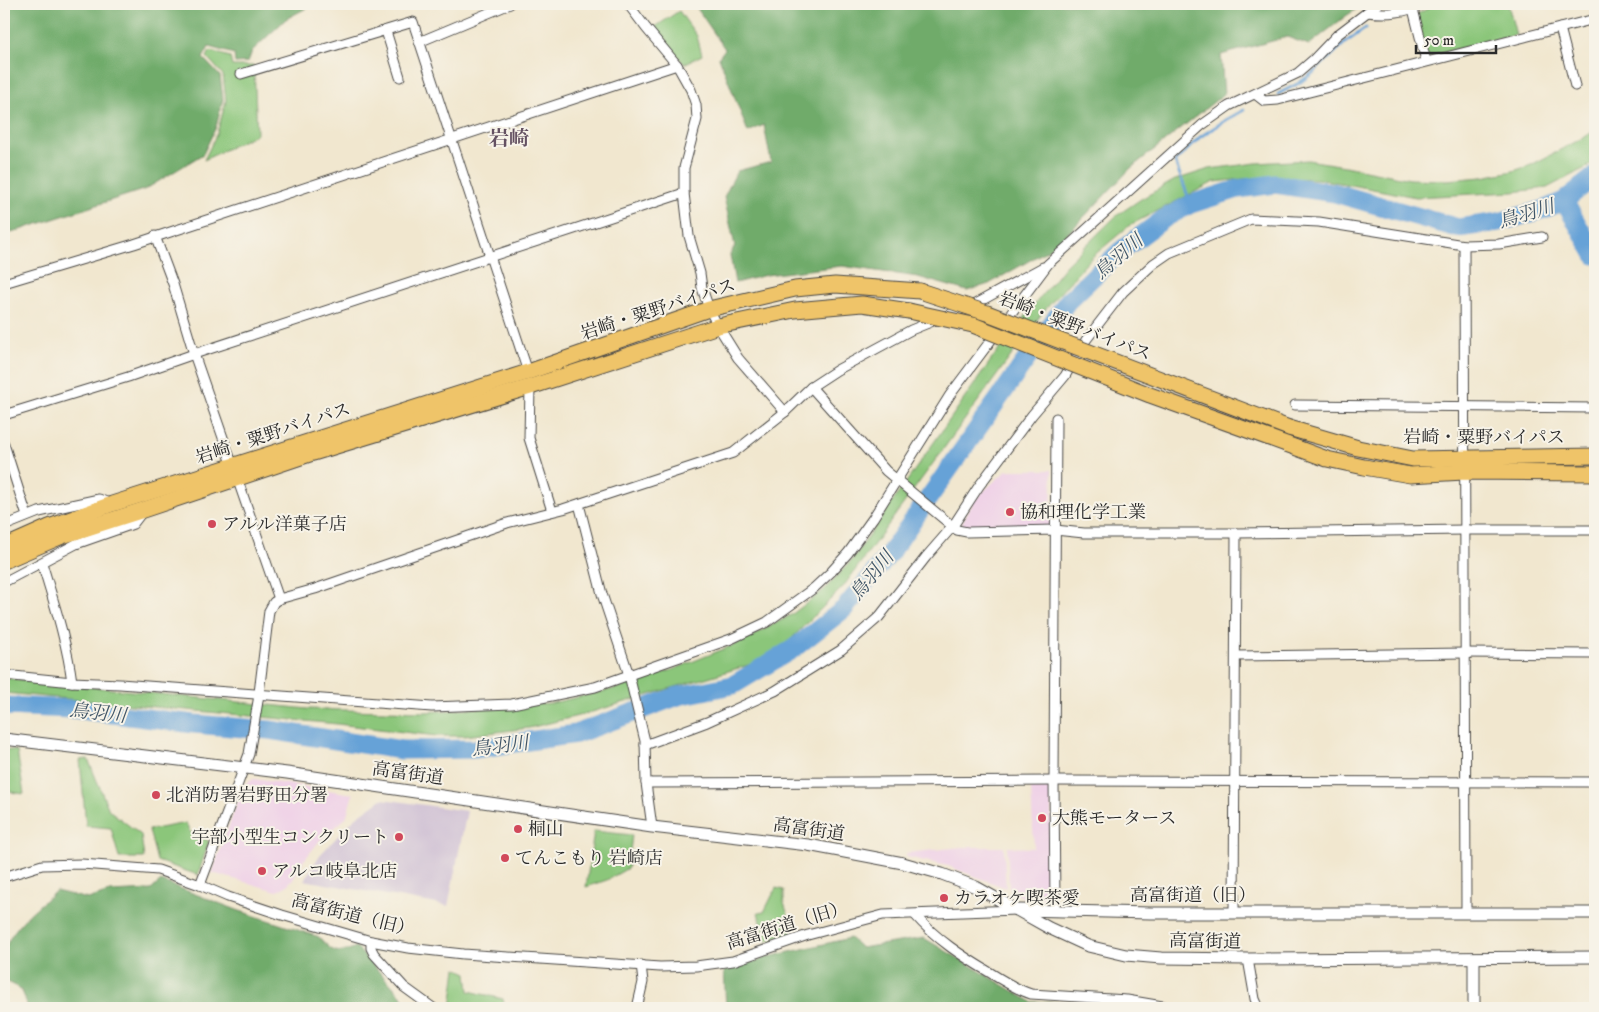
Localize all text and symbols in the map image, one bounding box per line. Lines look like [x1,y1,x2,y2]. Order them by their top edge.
scale bar [1416,22,1496,54]
text: 50 m [1424,31,1454,50]
district label: 岩崎 [489,127,529,152]
water label: 鳥羽川 [1496,195,1559,234]
water label: 鳥羽川 [1090,228,1150,285]
street label: 岩崎・粟野バイパス [578,275,739,345]
street label: 岩崎・粟野バイパス [995,288,1154,366]
street label: 岩崎・粟野バイパス [193,399,354,469]
street label: 岩崎・粟野バイパス [1403,427,1565,449]
place label: 協和理化学工業 [1020,502,1146,524]
marker: 協和理化学工業 [1004,506,1016,518]
place label: アルル洋菓子店 [222,514,347,536]
marker: アルル洋菓子店 [206,518,218,530]
water label: 鳥羽川 [845,545,900,605]
water label: 鳥羽川 [68,699,129,728]
water label: 鳥羽川 [470,731,532,761]
street label: 高富街道 [371,758,445,790]
place label: 北消防署岩野田分署 [166,785,328,807]
marker: 北消防署岩野田分署 [150,789,162,801]
place label: 大熊モータース [1052,808,1176,830]
marker: 大熊モータース [1036,812,1048,824]
street label: 高富街道 [772,814,846,846]
place label: 桐山 [528,819,564,841]
marker: 桐山 [512,823,524,835]
place label: 宇部小型生コンクリート [191,827,389,849]
marker: 宇部小型生コンクリート [393,831,405,843]
place label: てんこもり 岩崎店 [515,848,663,870]
marker: てんこもり 岩崎店 [499,852,511,864]
place label: アルコ岐阜北店 [272,861,397,883]
marker: アルコ岐阜北店 [256,865,268,877]
street label: 高富街道（旧） [1130,885,1256,907]
place label: カラオケ喫茶愛 [954,888,1080,910]
street label: 高富街道（旧） [289,890,417,942]
marker: カラオケ喫茶愛 [938,892,950,904]
street label: 高富街道（旧） [724,897,851,955]
street label: 高富街道 [1169,930,1241,954]

